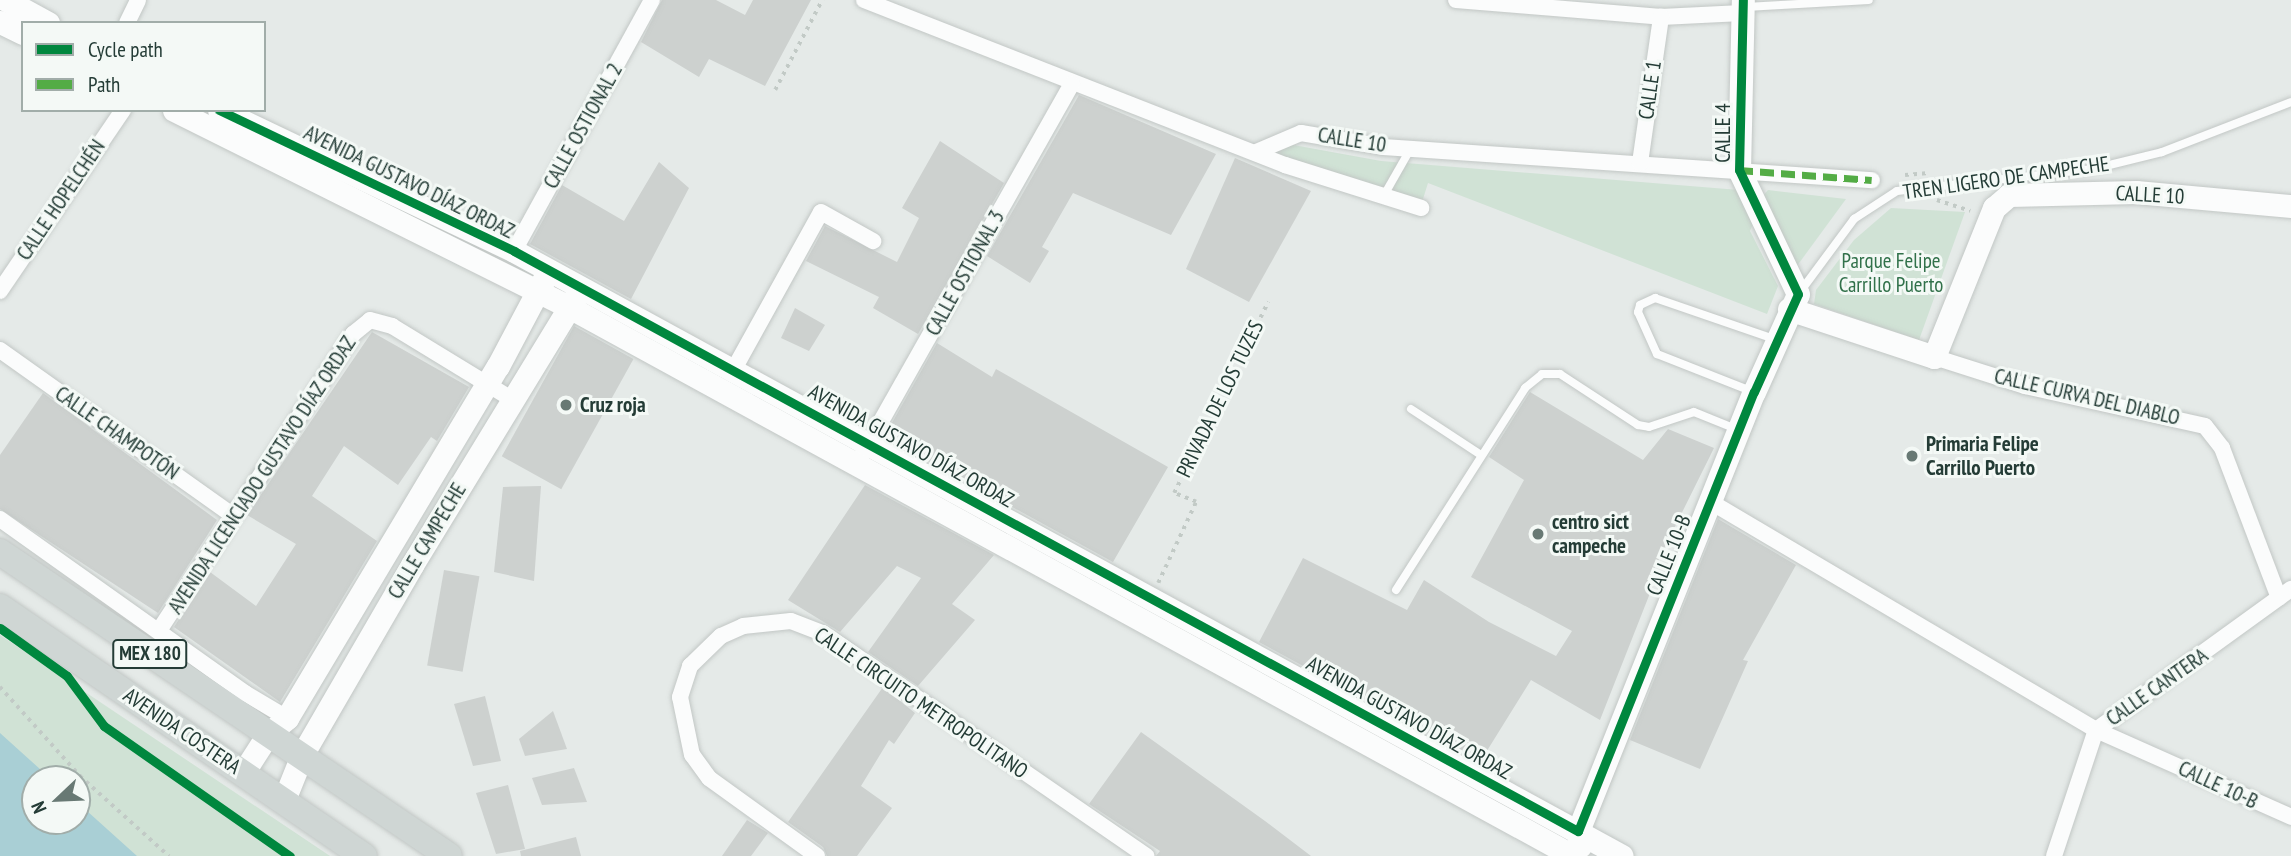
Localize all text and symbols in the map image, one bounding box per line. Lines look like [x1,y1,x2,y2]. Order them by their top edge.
legend [21,21,266,112]
text: Cycle path [88,36,163,63]
street label: CALLE OSTIONAL 2 [538,59,628,193]
street label: CALLE 1 [1633,59,1667,121]
text: Path [88,71,120,98]
street label: CALLE 4 [1710,103,1736,163]
street label: AVENIDA GUSTAVO DÍAZ ORDAZ [299,120,519,244]
street label: CALLE 10 [1316,122,1388,158]
street label: CALLE HOPELCHÉN [11,135,111,265]
street label: TREN LIGERO DE CAMPECHE [1901,151,2111,205]
street label: CALLE 10 [2115,181,2185,209]
street label: CALLE OSTIONAL 3 [920,206,1010,340]
park label: Parque Felipe Carrillo Puerto [1839,248,1943,298]
street label: PRIVADA DE LOS TUZES [1171,316,1269,482]
street label: AVENIDA LICENCIADO GUSTAVO DÍAZ ORDAZ [162,331,362,619]
street label: CALLE CURVA DEL DIABLO [1991,363,2183,431]
street label: AVENIDA GUSTAVO DÍAZ ORDAZ [803,379,1019,513]
street label: CALLE CHAMPOTÓN [50,381,184,485]
place label: Cruz roja [580,392,646,418]
marker: Cruz roja [558,397,574,413]
place label: Primaria Felipe Carrillo Puerto [1926,431,2039,481]
marker: Primaria Felipe Carrillo Puerto [1904,448,1920,464]
street label: CALLE CAMPECHE [383,479,471,603]
place label: centro sict campeche [1552,509,1629,559]
street label: CALLE 10-B [1641,511,1697,599]
marker: centro sict campeche [1530,526,1546,542]
street label: CALLE CIRCUITO METROPOLITANO [809,622,1033,784]
road number: MEX 180 [111,638,188,670]
street label: CALLE CANTERA [2101,643,2213,731]
street label: AVENIDA GUSTAVO DÍAZ ORDAZ [1301,651,1517,785]
street label: AVENIDA COSTERA [118,682,246,780]
street label: CALLE 10-B [2174,756,2262,814]
north arrow [21,765,91,835]
text: N [25,798,52,817]

